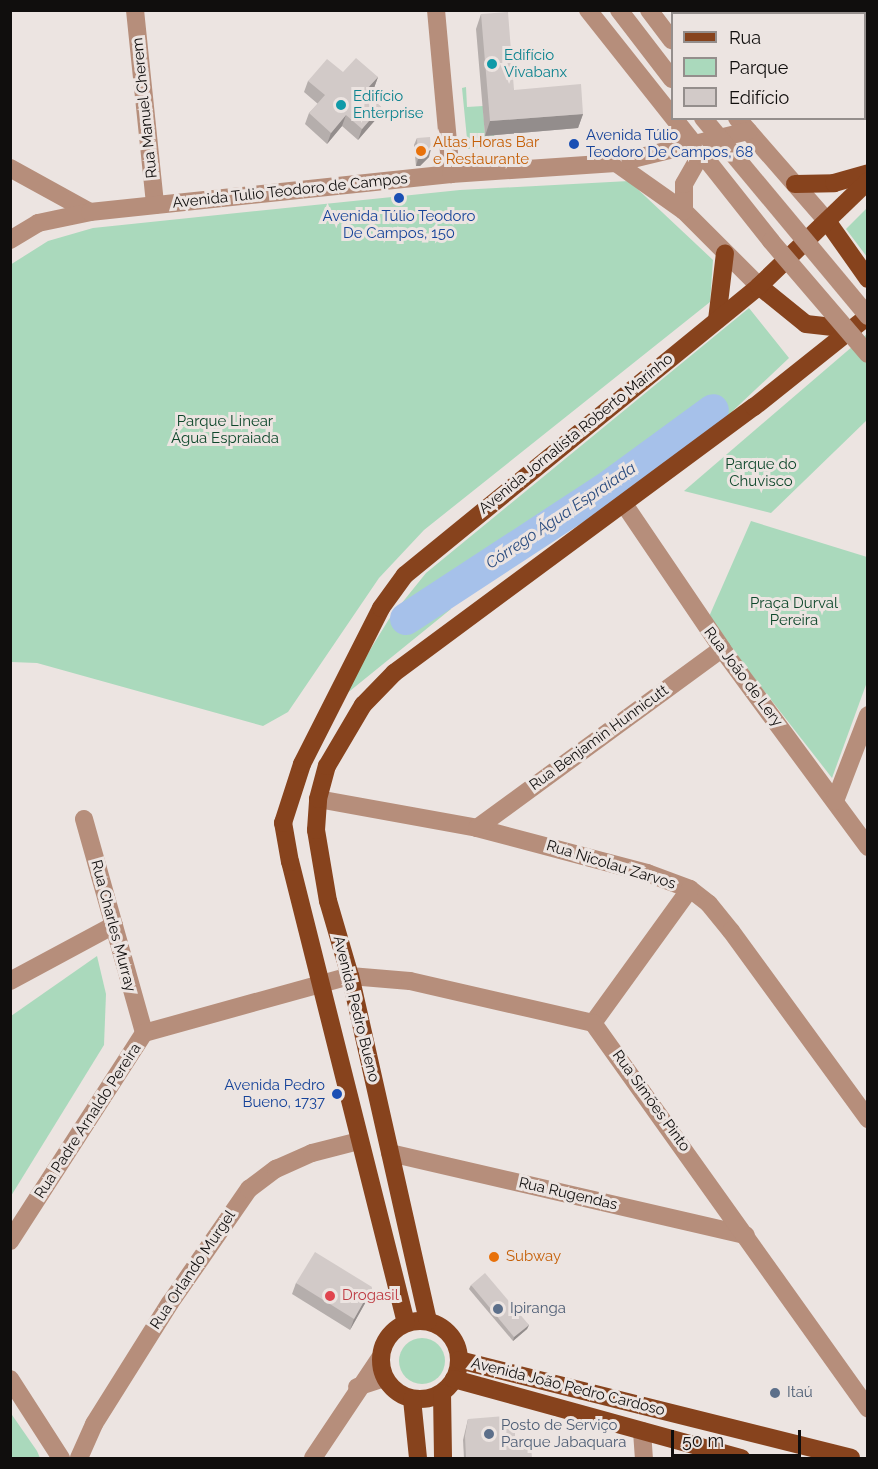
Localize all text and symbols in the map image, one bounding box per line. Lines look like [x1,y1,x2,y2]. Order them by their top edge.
legend [671,12,866,120]
text: Rua [729,27,761,48]
street label: Rua Manuel Cherem [129,37,161,179]
place label: Edifício Vivabanx [504,46,567,81]
marker: Edifício Vivabanx [485,57,499,71]
text: Parque [729,57,788,78]
place label: Edifício Enterprise [353,87,424,122]
text: Edifício [729,87,789,108]
marker: Edifício Enterprise [334,98,348,112]
place label: Avenida Túlio Teodoro De Campos, 68 [586,126,753,161]
place label: Altas Horas Bar e Restaurante [433,133,539,168]
marker: Avenida Túlio Teodoro De Campos, 68 [567,137,581,151]
marker: Altas Horas Bar e Restaurante [414,144,428,158]
street label: Avenida Tulio Teodoro de Campos [171,170,409,212]
marker: Avenida Túlio Teodoro De Campos, 150 [392,191,406,205]
place label: Avenida Túlio Teodoro De Campos, 150 [322,207,476,242]
street label: Avenida Jornalista Roberto Marinho [475,350,677,518]
park label: Parque Linear Água Espraiada [171,412,279,447]
park label: Parque do Chuvisco [725,455,797,490]
water label: Córrego Água Espraiada [482,459,640,573]
park label: Praça Durval Pereira [750,594,838,629]
street label: Rua João de Lery [700,624,786,730]
street label: Rua Benjamin Hunnicutt [526,682,672,794]
street label: Rua Nicolau Zarvos [544,837,678,893]
street label: Rua Charles Murray [87,858,139,994]
street label: Avenida Pedro Bueno [329,934,383,1084]
street label: Rua Padre Arnaldo Pereira [31,1040,145,1202]
street label: Rua Simões Pinto [608,1047,694,1155]
place label: Avenida Pedro Bueno, 1737 [224,1076,325,1111]
marker: Avenida Pedro Bueno, 1737 [330,1087,344,1101]
street label: Rua Rugendas [517,1174,619,1214]
street label: Rua Orlando Murgel [147,1207,239,1333]
place label: Subway [506,1248,561,1266]
marker: Subway [487,1250,501,1264]
place label: Drogasil [342,1287,399,1305]
marker: Drogasil [323,1289,337,1303]
place label: Ipiranga [510,1300,566,1318]
marker: Ipiranga [491,1302,505,1316]
street label: Avenida João Pedro Cardoso [469,1354,667,1420]
place label: Itaú [787,1384,813,1402]
marker: Itaú [768,1386,782,1400]
place label: Posto de Serviço Parque Jabaquara [501,1416,627,1451]
scale bar [674,1418,804,1456]
marker: Posto de Serviço Parque Jabaquara [482,1427,496,1441]
text: 50 m [682,1430,724,1451]

